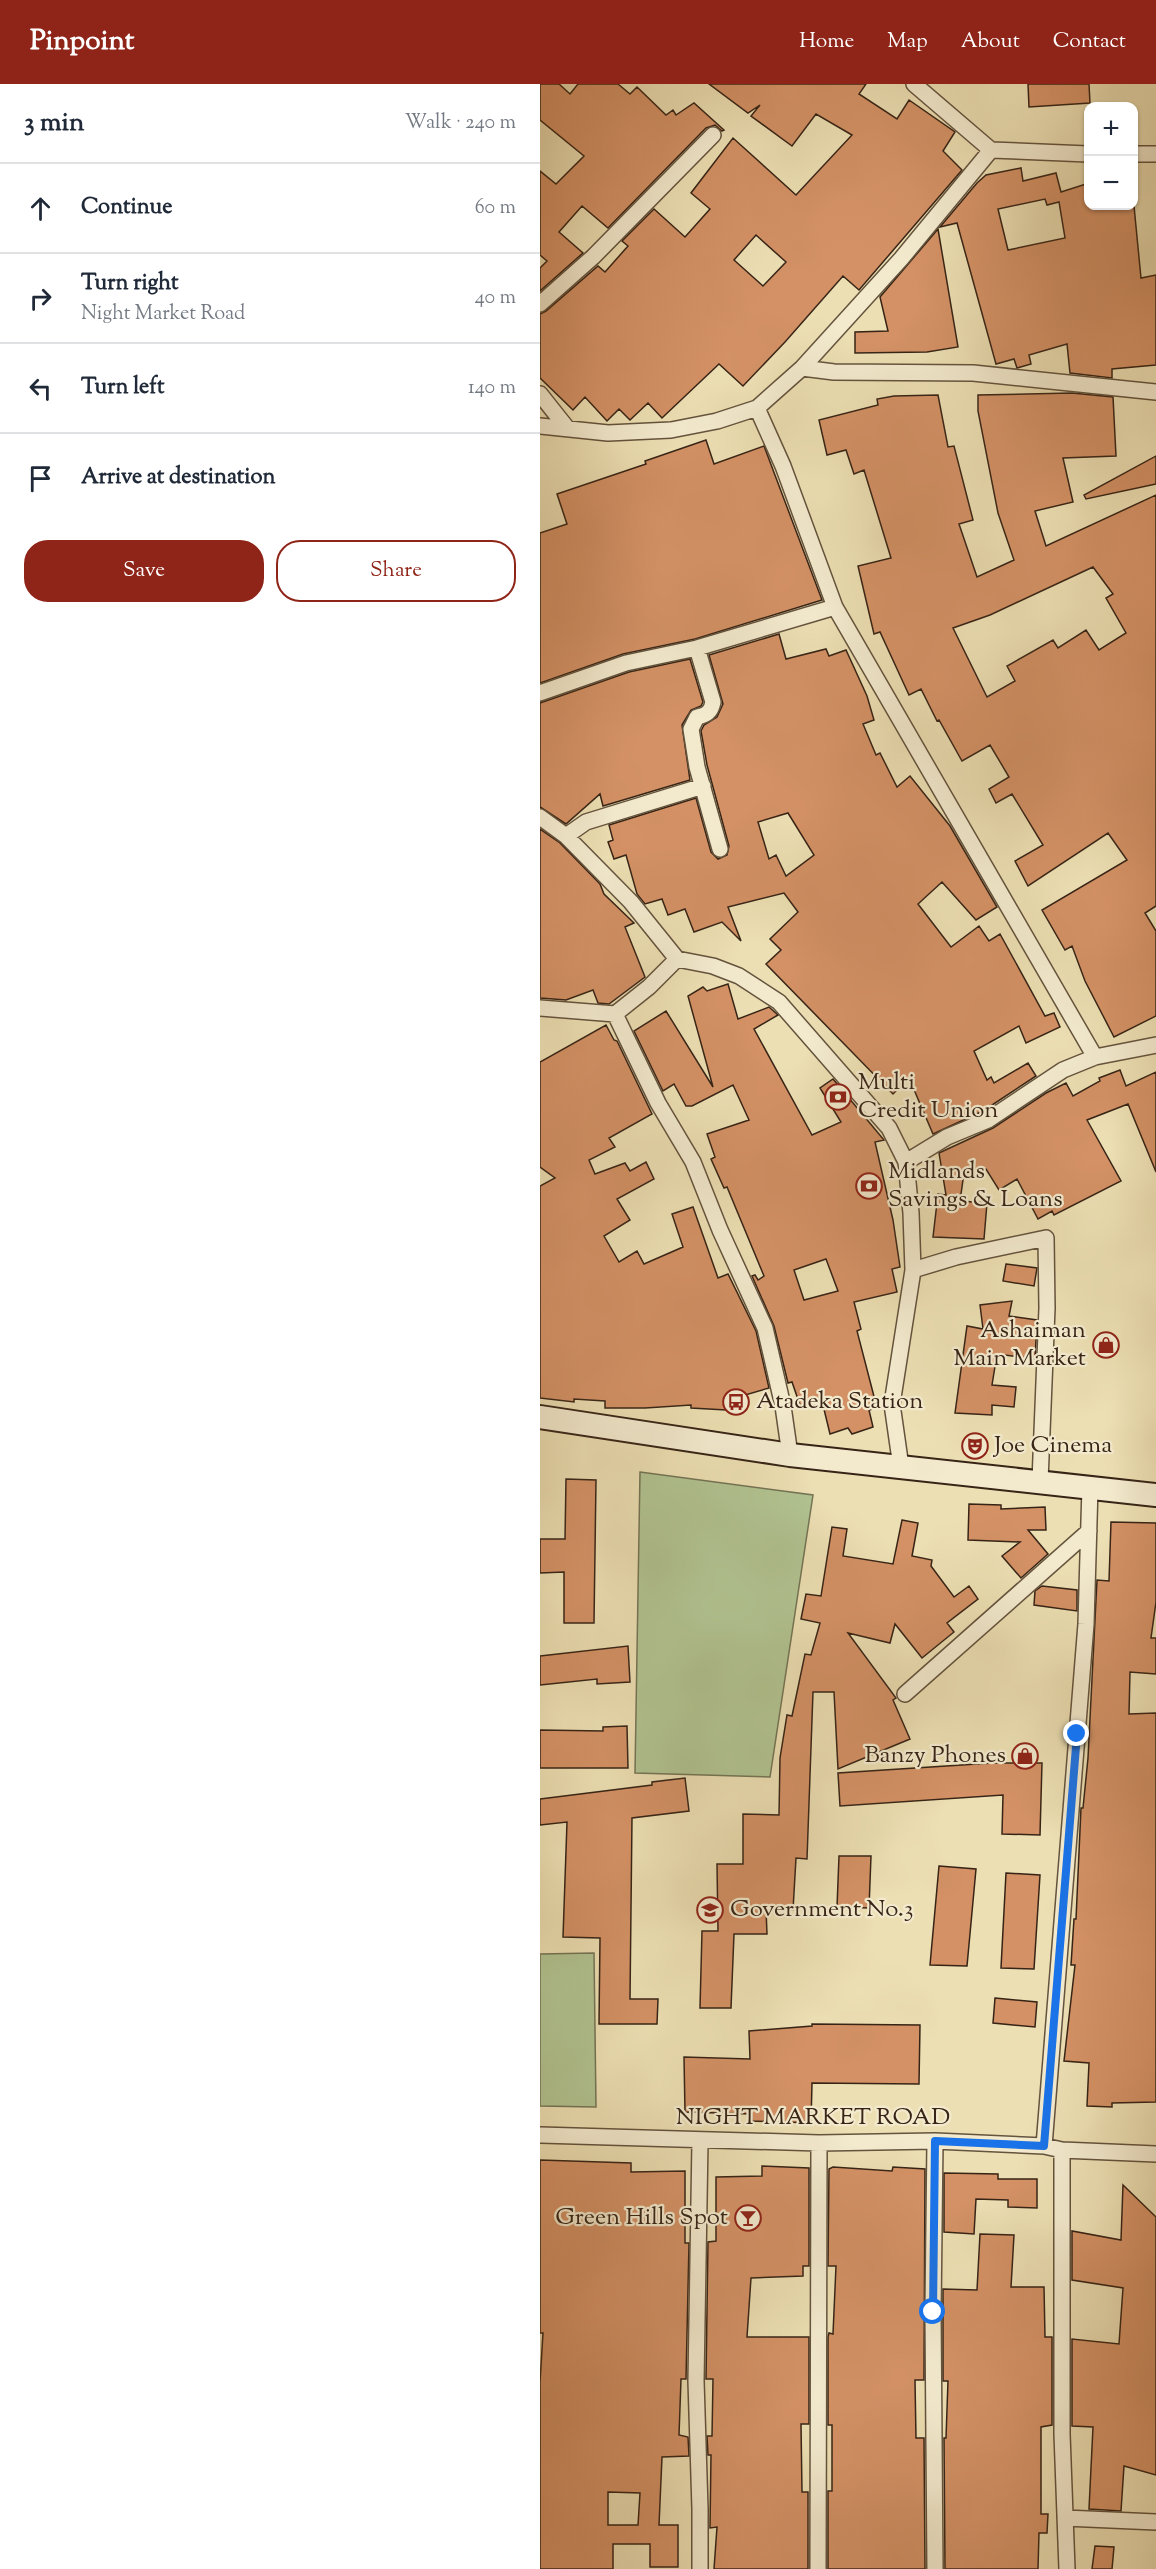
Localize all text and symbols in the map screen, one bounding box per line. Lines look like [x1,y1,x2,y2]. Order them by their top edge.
text: Pinpoint [30,22,134,62]
text: Home [799,27,854,57]
text: Map [887,27,928,57]
text: About [961,27,1020,57]
text: Contact [1053,27,1126,57]
map controls [1084,102,1138,210]
button: + [1084,102,1138,156]
text: 3 min [24,105,84,142]
text: Walk · 240 m [405,109,516,138]
button: − [1084,156,1138,210]
icon: ahead [24,192,57,225]
text: Continue [81,192,172,224]
text: 60 m [475,194,516,223]
text: Turn right [81,268,178,300]
icon: right [24,282,57,315]
text: 40 m [475,284,516,313]
text: Night Market Road [81,300,245,329]
icon: left [24,372,57,405]
text: Turn left [81,372,164,404]
text: 140 m [468,374,516,403]
icon: arrive [24,462,57,495]
text: Arrive at destination [81,462,276,494]
button: Save [24,540,264,602]
button: Share [276,540,516,602]
place label: Multi Credit Union [858,1066,999,1128]
bank icon: Multi Credit Union [823,1082,853,1112]
place label: Midlands Savings & Loans [888,1155,1063,1217]
bank icon: Midlands Savings & Loans [854,1171,884,1201]
place label: Ashaiman Main Market [953,1314,1086,1376]
shop icon: Ashaiman Main Market [1091,1330,1121,1360]
place label: Atadeka Station [756,1385,923,1419]
bus stop icon: Atadeka Station [721,1387,751,1417]
place label: Joe Cinema [992,1429,1112,1463]
theatre icon: Joe Cinema [960,1431,990,1461]
route end [1063,1720,1089,1746]
place label: Banzy Phones [864,1739,1006,1773]
shop icon: Banzy Phones [1010,1741,1040,1771]
place label: Government No.3 [730,1893,913,1927]
school or university icon: Government No.3 [695,1895,725,1925]
street label: NIGHT MARKET ROAD [676,2101,950,2135]
place label: Green Hills Spot [555,2201,728,2235]
bar icon: Green Hills Spot [733,2203,763,2233]
route start [919,2298,945,2324]

